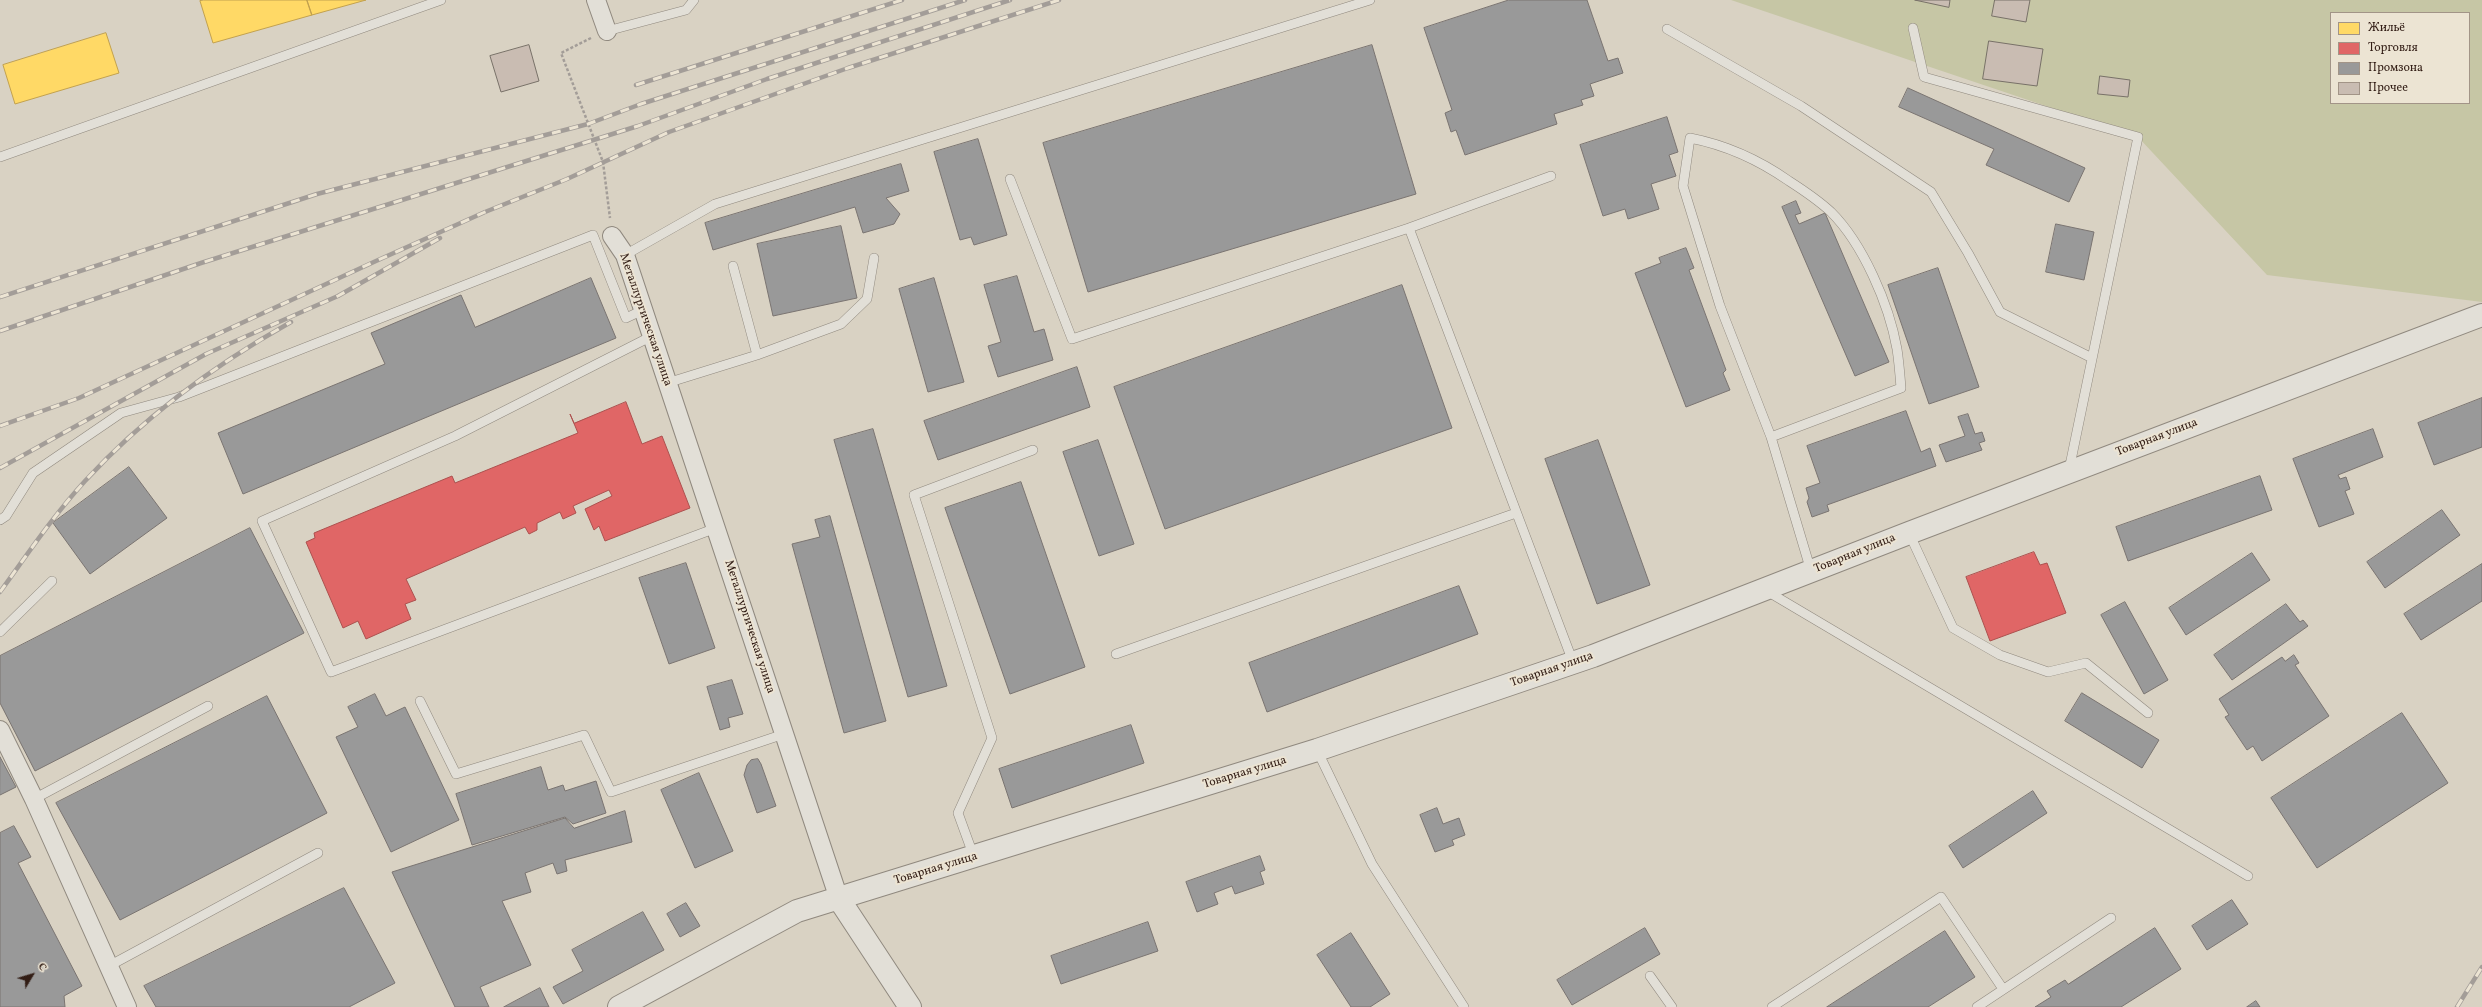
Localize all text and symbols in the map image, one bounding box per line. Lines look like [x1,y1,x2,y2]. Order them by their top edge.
legend [2330,12,2470,104]
text: Жильё [2368,20,2405,36]
text: Торговля [2368,40,2418,56]
text: Промзона [2368,60,2423,76]
text: Прочее [2368,80,2408,96]
street label: Металлургическая улица [616,252,674,388]
street label: Товарная улица [2114,416,2200,460]
street label: Товарная улица [1812,531,1898,577]
street label: Металлургическая улица [721,558,777,696]
street label: Товарная улица [1509,649,1595,691]
street label: Товарная улица [1202,753,1288,793]
street label: Товарная улица [893,849,979,889]
north arrow [12,955,52,995]
text: С [34,960,50,975]

